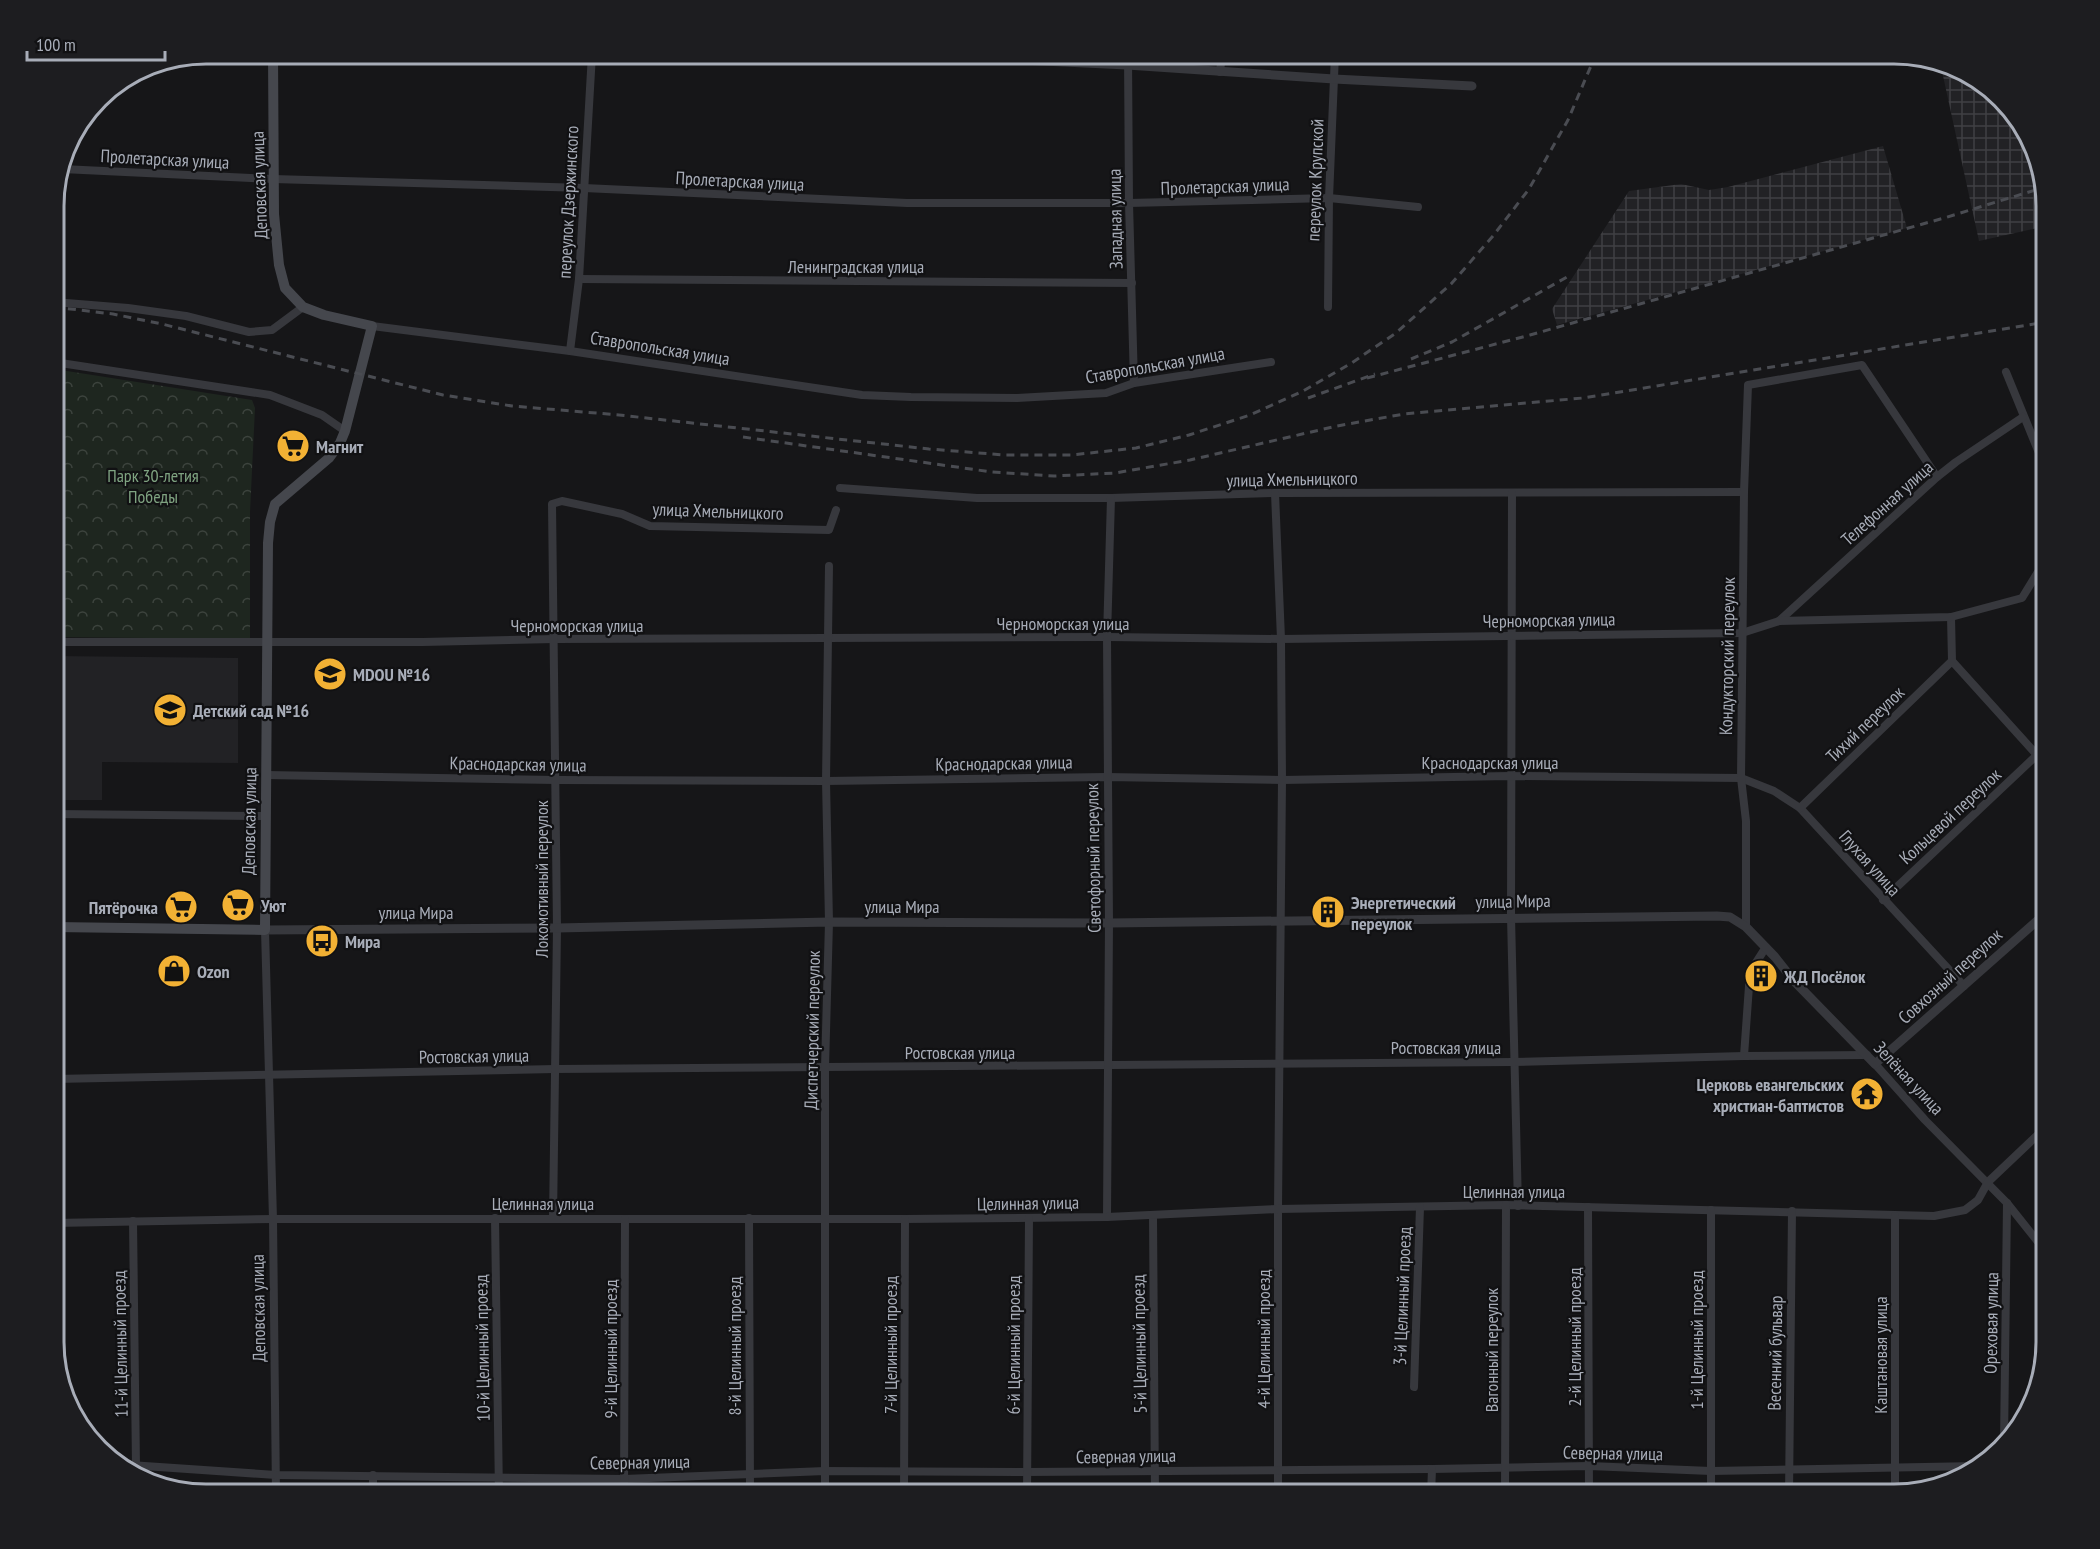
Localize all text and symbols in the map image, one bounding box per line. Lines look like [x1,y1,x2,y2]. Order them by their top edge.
scale bar [27,24,165,62]
text: 100 m [36,33,76,56]
street label: переулок Крупской [1301,118,1329,242]
street label: переулок Дзержинского [553,125,583,279]
street label: Деповская улица [246,131,272,239]
street label: Пролетарская улица [100,144,230,174]
street label: Пролетарская улица [675,166,805,196]
street label: Западная улица [1103,169,1127,269]
street label: Пролетарская улица [1160,172,1290,200]
street label: Ленинградская улица [787,255,924,278]
street label: Ставропольская улица [589,326,731,370]
street label: Ставропольская улица [1084,341,1226,389]
supermarket icon: Магнит [275,428,311,464]
place label: Магнит [316,435,364,458]
street label: Телефонная улица [1836,456,1938,550]
park label: Парк 30-летия Победы [107,464,199,508]
street label: улица Хмельницкого [1226,466,1358,492]
street label: улица Хмельницкого [652,497,784,525]
street label: Кондукторский переулок [1714,577,1740,735]
street label: Черноморская улица [1482,607,1616,633]
street label: Черноморская улица [997,612,1129,635]
street label: Черноморская улица [511,614,643,637]
school or university icon: MDOU №16 [312,656,348,692]
place label: MDOU №16 [353,663,430,686]
street label: Тихий переулок [1821,681,1909,767]
school or university icon: Детский сад №16 [152,692,188,728]
place label: Детский сад №16 [193,699,309,722]
street label: Краснодарская улица [935,750,1073,776]
street label: Краснодарская улица [449,751,587,777]
street label: Краснодарская улица [1421,751,1559,774]
street label: Кольцевой переулок [1894,763,2006,869]
street label: Деповская улица [237,767,261,875]
street label: Светофорный переулок [1080,783,1106,933]
street label: Локомотивный переулок [530,800,553,959]
street label: Глухая улица [1834,825,1906,901]
supermarket icon: Уют [220,887,256,923]
supermarket icon: Пятёрочка [163,889,199,925]
street label: улица Мира [1475,889,1551,913]
place label: Энергетический переулок [1351,891,1456,935]
place label: Уют [260,894,287,917]
building icon: Энергетический переулок [1310,894,1346,930]
street label: улица Мира [864,895,940,918]
place label: Пятёрочка [89,896,158,919]
street label: улица Мира [378,901,454,924]
bus stop icon: Мира [304,923,340,959]
street label: Совхозный переулок [1893,923,2007,1029]
place label: Мира [345,930,381,953]
street label: Диспетчерский переулок [799,950,825,1110]
shop icon: Ozon [156,953,192,989]
building icon: ЖД Посёлок [1743,958,1779,994]
place label: Ozon [197,960,230,983]
place label: ЖД Посёлок [1783,965,1866,988]
street label: Ростовская улица [1391,1036,1501,1059]
street label: Зелёная улица [1869,1036,1949,1120]
street label: Ростовская улица [905,1041,1015,1064]
street label: Ростовская улица [419,1044,529,1068]
place label: Церковь евангельских христиан-баптистов [1696,1073,1844,1117]
temple icon: Церковь евангельских христиан-баптистов [1849,1076,1885,1112]
street label: Целинная улица [1463,1180,1565,1203]
street label: Целинная улица [977,1191,1079,1215]
street label: Целинная улица [492,1192,594,1215]
street label: 3-й Целинный проезд [1388,1226,1416,1366]
street label: Деповская улица [246,1254,270,1362]
street label: 2-й Целинный проезд [1563,1267,1586,1407]
street label: 4-й Целинный проезд [1252,1269,1275,1409]
street label: 11-й Целинный проезд [107,1270,133,1418]
street label: 1-й Целинный проезд [1685,1270,1708,1410]
street label: Ореховая улица [1979,1272,2003,1374]
street label: 10-й Целинный проезд [469,1274,495,1422]
street label: 5-й Целинный проезд [1126,1274,1152,1414]
street label: 6-й Целинный проезд [1002,1275,1025,1415]
street label: 8-й Целинный проезд [723,1276,746,1416]
street label: 7-й Целинный проезд [879,1276,902,1414]
street label: 9-й Целинный проезд [599,1279,622,1419]
street label: Вагонный переулок [1480,1288,1503,1412]
street label: Весенний бульвар [1762,1295,1788,1411]
street label: Каштановая улица [1869,1296,1892,1414]
street label: Северная улица [1563,1441,1663,1465]
street label: Северная улица [1076,1444,1176,1468]
street label: Северная улица [590,1450,690,1474]

